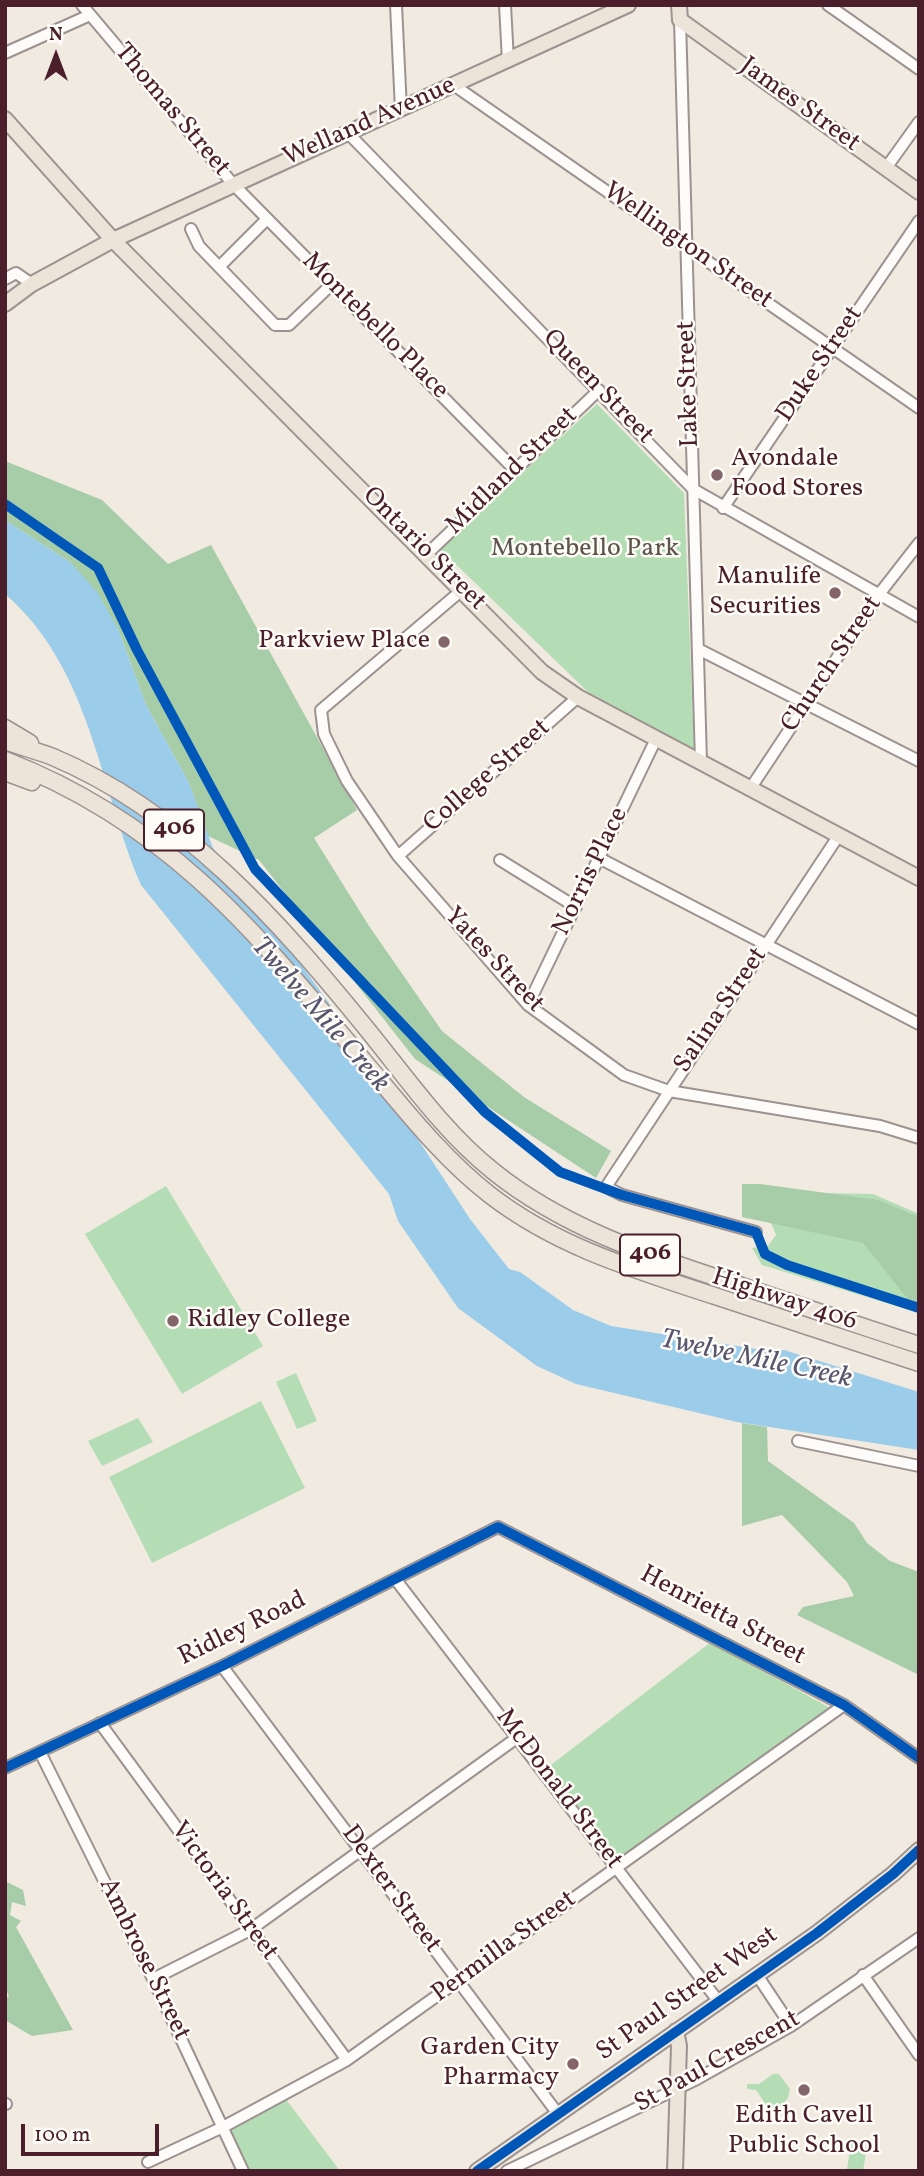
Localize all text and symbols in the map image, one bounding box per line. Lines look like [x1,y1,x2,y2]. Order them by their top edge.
north arrow [21,21,91,91]
text: N [49,22,63,48]
street label: Thomas Street [106,38,236,184]
street label: James Street [733,52,865,160]
street label: Welland Avenue [279,71,461,175]
street label: Wellington Street [596,177,778,317]
street label: Montebello Place [294,247,454,407]
street label: Duke Street [771,301,871,429]
street label: Lake Street [672,320,708,448]
street label: Queen Street [535,324,659,452]
street label: Midland Street [441,401,585,543]
place label: Avondale Food Stores [731,444,863,505]
marker: Avondale Food Stores [709,467,725,483]
street label: Ontario Street [355,482,491,618]
park label: Montebello Park [491,534,679,566]
place label: Manulife Securities [709,562,821,624]
marker: Manulife Securities [827,585,843,601]
street label: Church Street [776,591,890,739]
place label: Parkview Place [258,626,430,658]
marker: Parkview Place [436,634,452,650]
street label: College Street [418,714,558,840]
street label: Norris Place [548,803,636,941]
road number: 406 [144,810,204,850]
street label: Yates Street [436,902,550,1020]
water label: Twelve Mile Creek [242,932,396,1100]
street label: Salina Street [669,942,775,1080]
road number: 406 [620,1234,680,1275]
street label: Highway 406 [707,1263,861,1339]
place label: Ridley College [187,1305,350,1337]
marker: Ridley College [165,1313,181,1329]
water label: Twelve Mile Creek [657,1324,855,1398]
street label: Henrietta Street [634,1560,810,1674]
street label: Ridley Road [174,1586,312,1674]
street label: McDonald Street [488,1704,628,1876]
street label: Victoria Street [162,1817,284,1967]
street label: Dexter Street [333,1820,447,1960]
street label: Ambrose Street [90,1874,196,2046]
street label: Permilla Street [427,1885,583,2011]
street label: St Paul Street West [591,1921,785,2069]
street label: St Paul Crescent [630,2005,806,2121]
place label: Garden City Pharmacy [420,2033,559,2094]
marker: Garden City Pharmacy [565,2056,581,2072]
marker: Edith Cavell Public School [796,2082,812,2098]
place label: Edith Cavell Public School [728,2101,880,2162]
scale bar [24,2110,163,2154]
text: 100 m [34,2121,91,2150]

